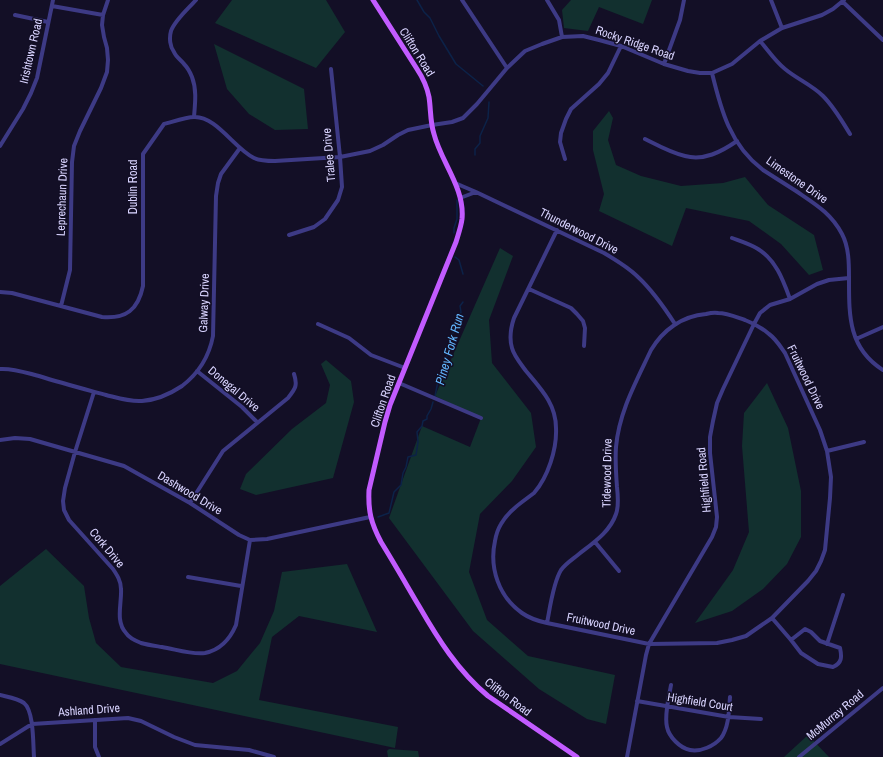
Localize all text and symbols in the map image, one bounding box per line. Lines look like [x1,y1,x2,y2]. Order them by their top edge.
street label: Irishtown Road [16,17,46,85]
street label: Rocky Ridge Road [593,22,677,64]
street label: Clifton Road [396,25,438,79]
street label: Tralee Drive [319,128,339,182]
street label: Limestone Drive [763,153,831,207]
street label: Leprechaun Drive [53,158,71,236]
street label: Dublin Road [125,160,141,214]
street label: Thunderwood Drive [537,204,621,258]
street label: Galway Drive [195,273,213,333]
water label: Piney Fork Run [431,311,468,387]
street label: Fruitwood Drive [783,342,829,412]
street label: Donegal Drive [205,363,263,415]
street label: Clifton Road [367,373,399,429]
street label: Tidewood Drive [598,438,616,508]
street label: Highfield Road [693,447,715,513]
street label: Dashwood Drive [155,467,225,519]
street label: Cork Drive [86,525,128,571]
street label: Fruitwood Drive [565,609,637,639]
street label: Clifton Road [481,674,535,720]
street label: McMurray Road [803,686,867,744]
street label: Highfield Court [666,689,734,715]
street label: Ashland Drive [57,700,120,720]

